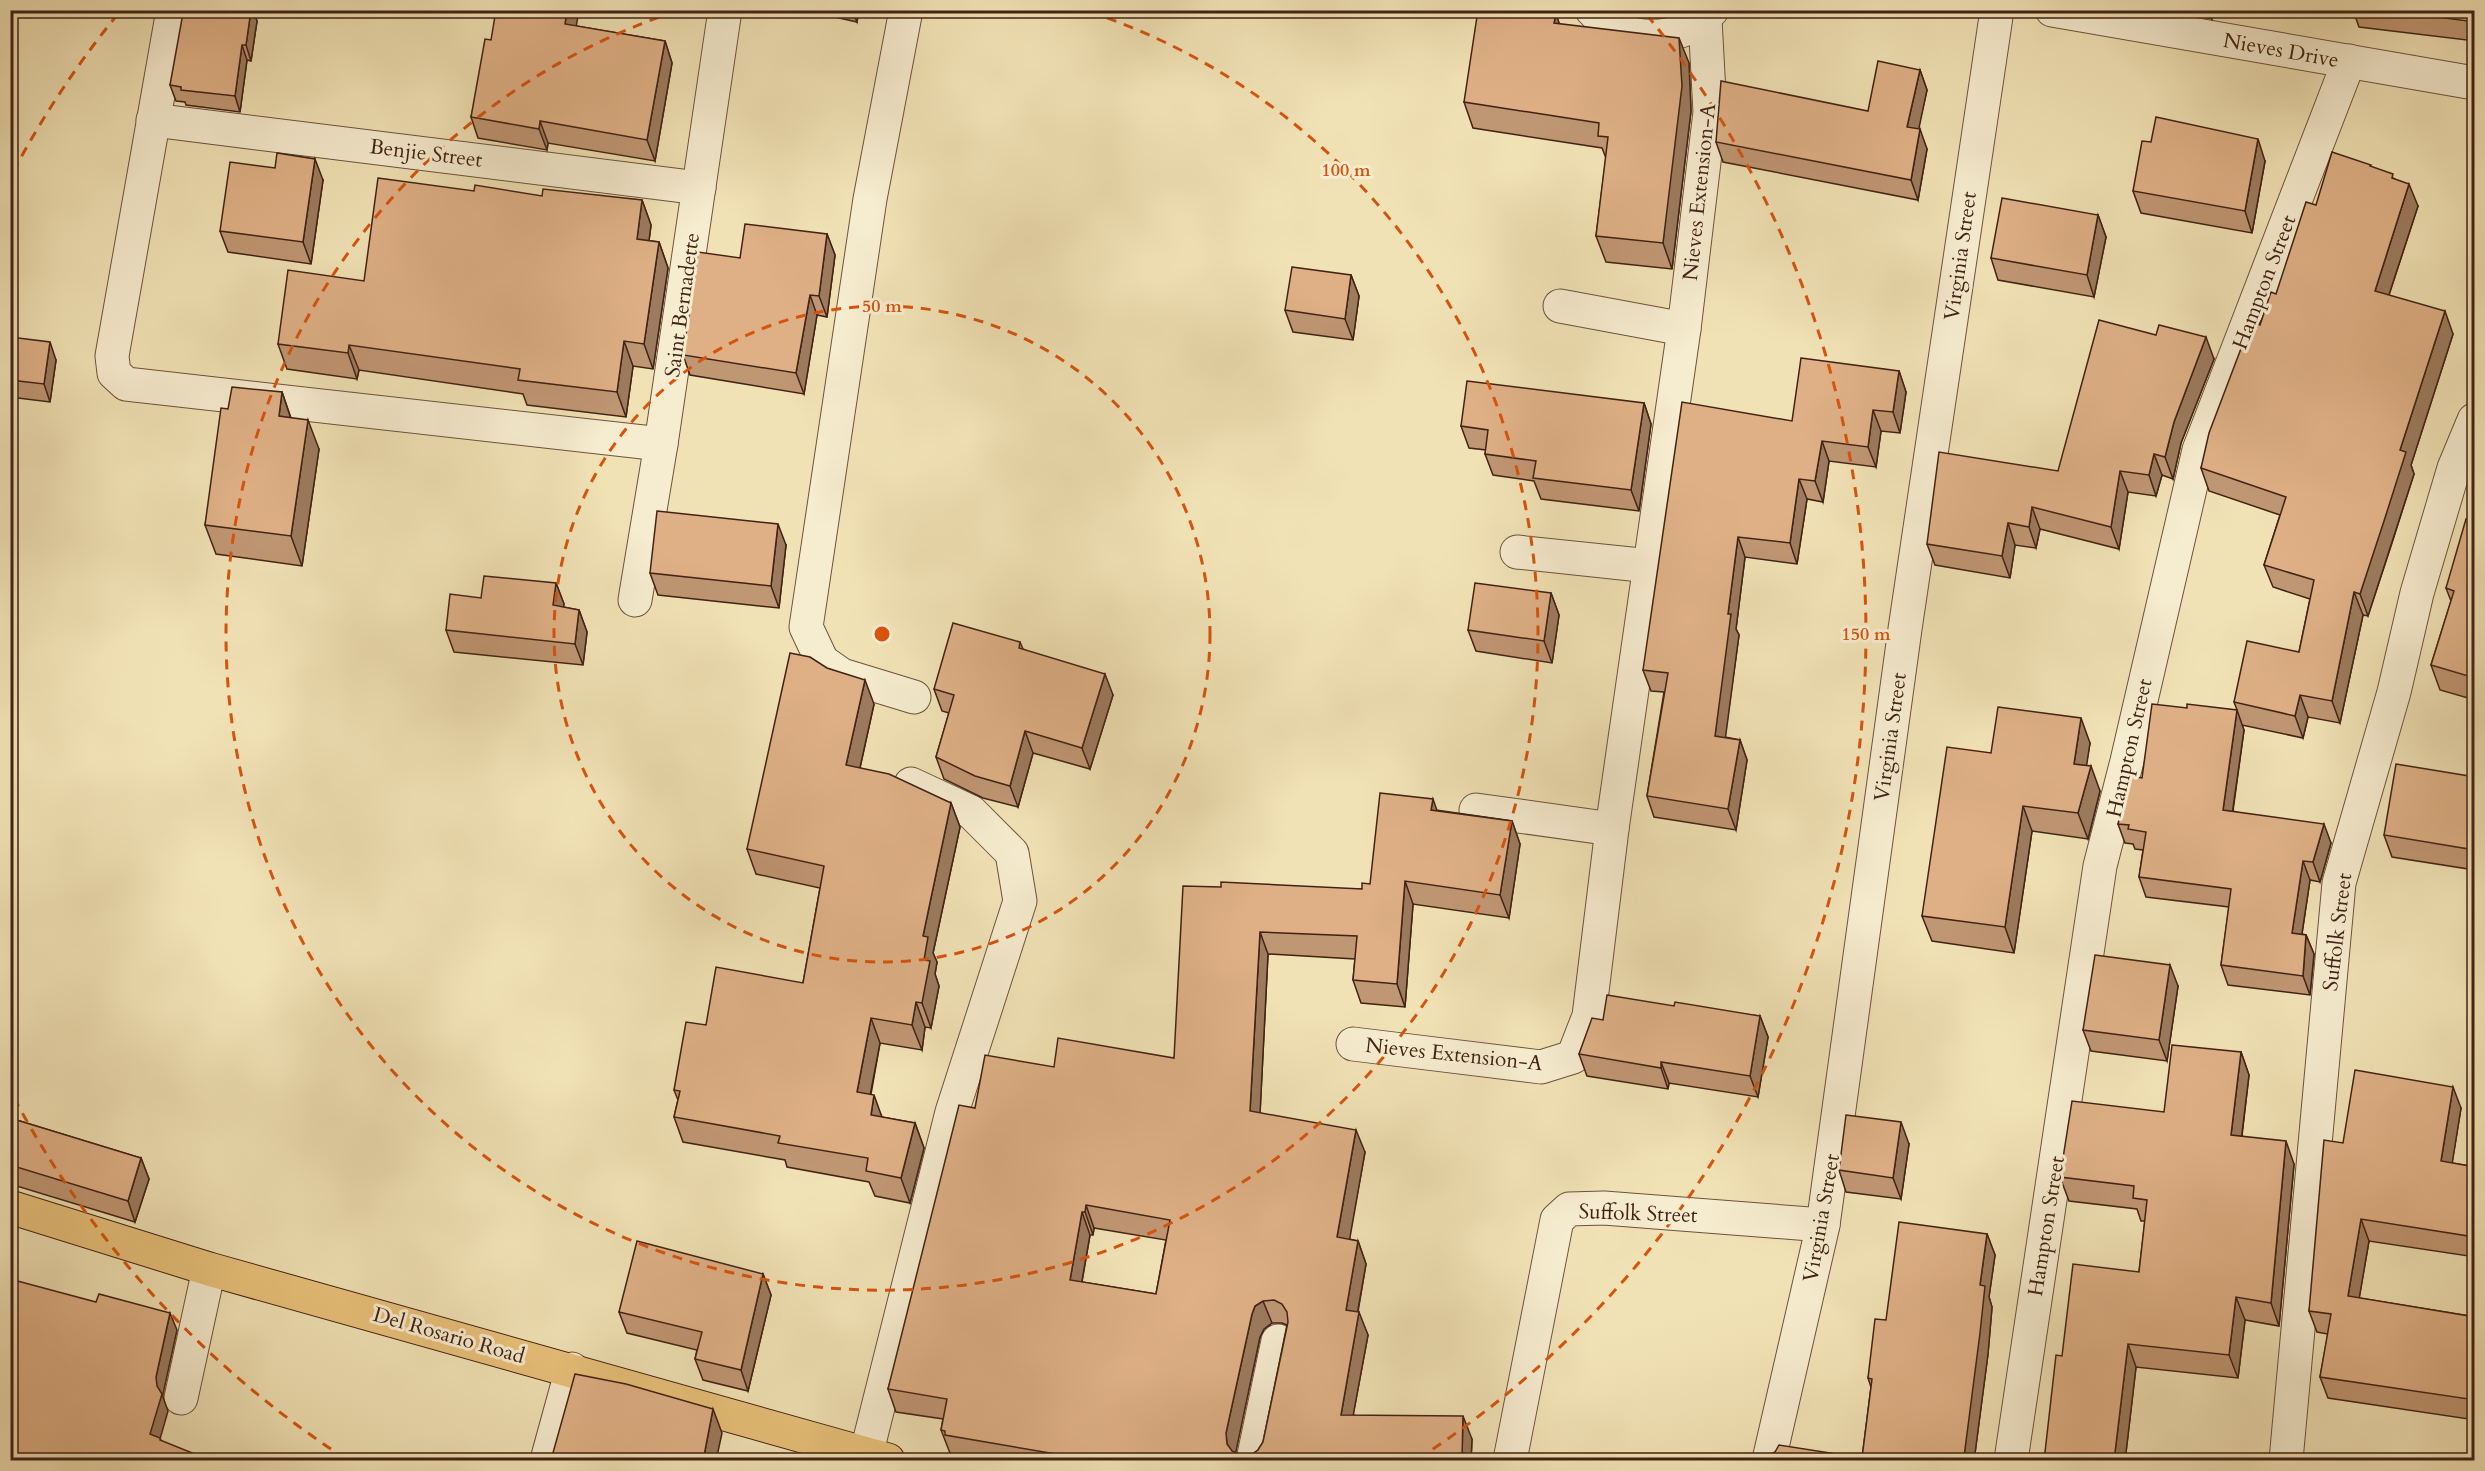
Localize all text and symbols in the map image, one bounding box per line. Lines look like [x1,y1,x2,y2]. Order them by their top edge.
street label: Nieves Drive [2221,26,2341,75]
street label: Nieves Extension-A [1676,102,1723,282]
street label: Benjie Street [368,132,484,175]
text: 100 m [1321,158,1371,183]
street label: Virginia Street [1937,189,1984,322]
street label: Hampton Street [2226,211,2304,353]
street label: Saint Bernadette [658,231,707,379]
text: 50 m [862,294,902,319]
text: 150 m [1841,622,1891,647]
centre of rings [872,624,892,644]
street label: Virginia Street [1867,670,1914,803]
street label: Hampton Street [2099,675,2160,820]
street label: Suffolk Street [2316,871,2359,993]
street label: Nieves Extension-A [1364,1031,1544,1078]
street label: Virginia Street [1796,1151,1847,1285]
street label: Hampton Street [2021,1154,2072,1298]
street label: Suffolk Street [1578,1197,1698,1230]
street label: Del Rosario Road [370,1300,528,1371]

